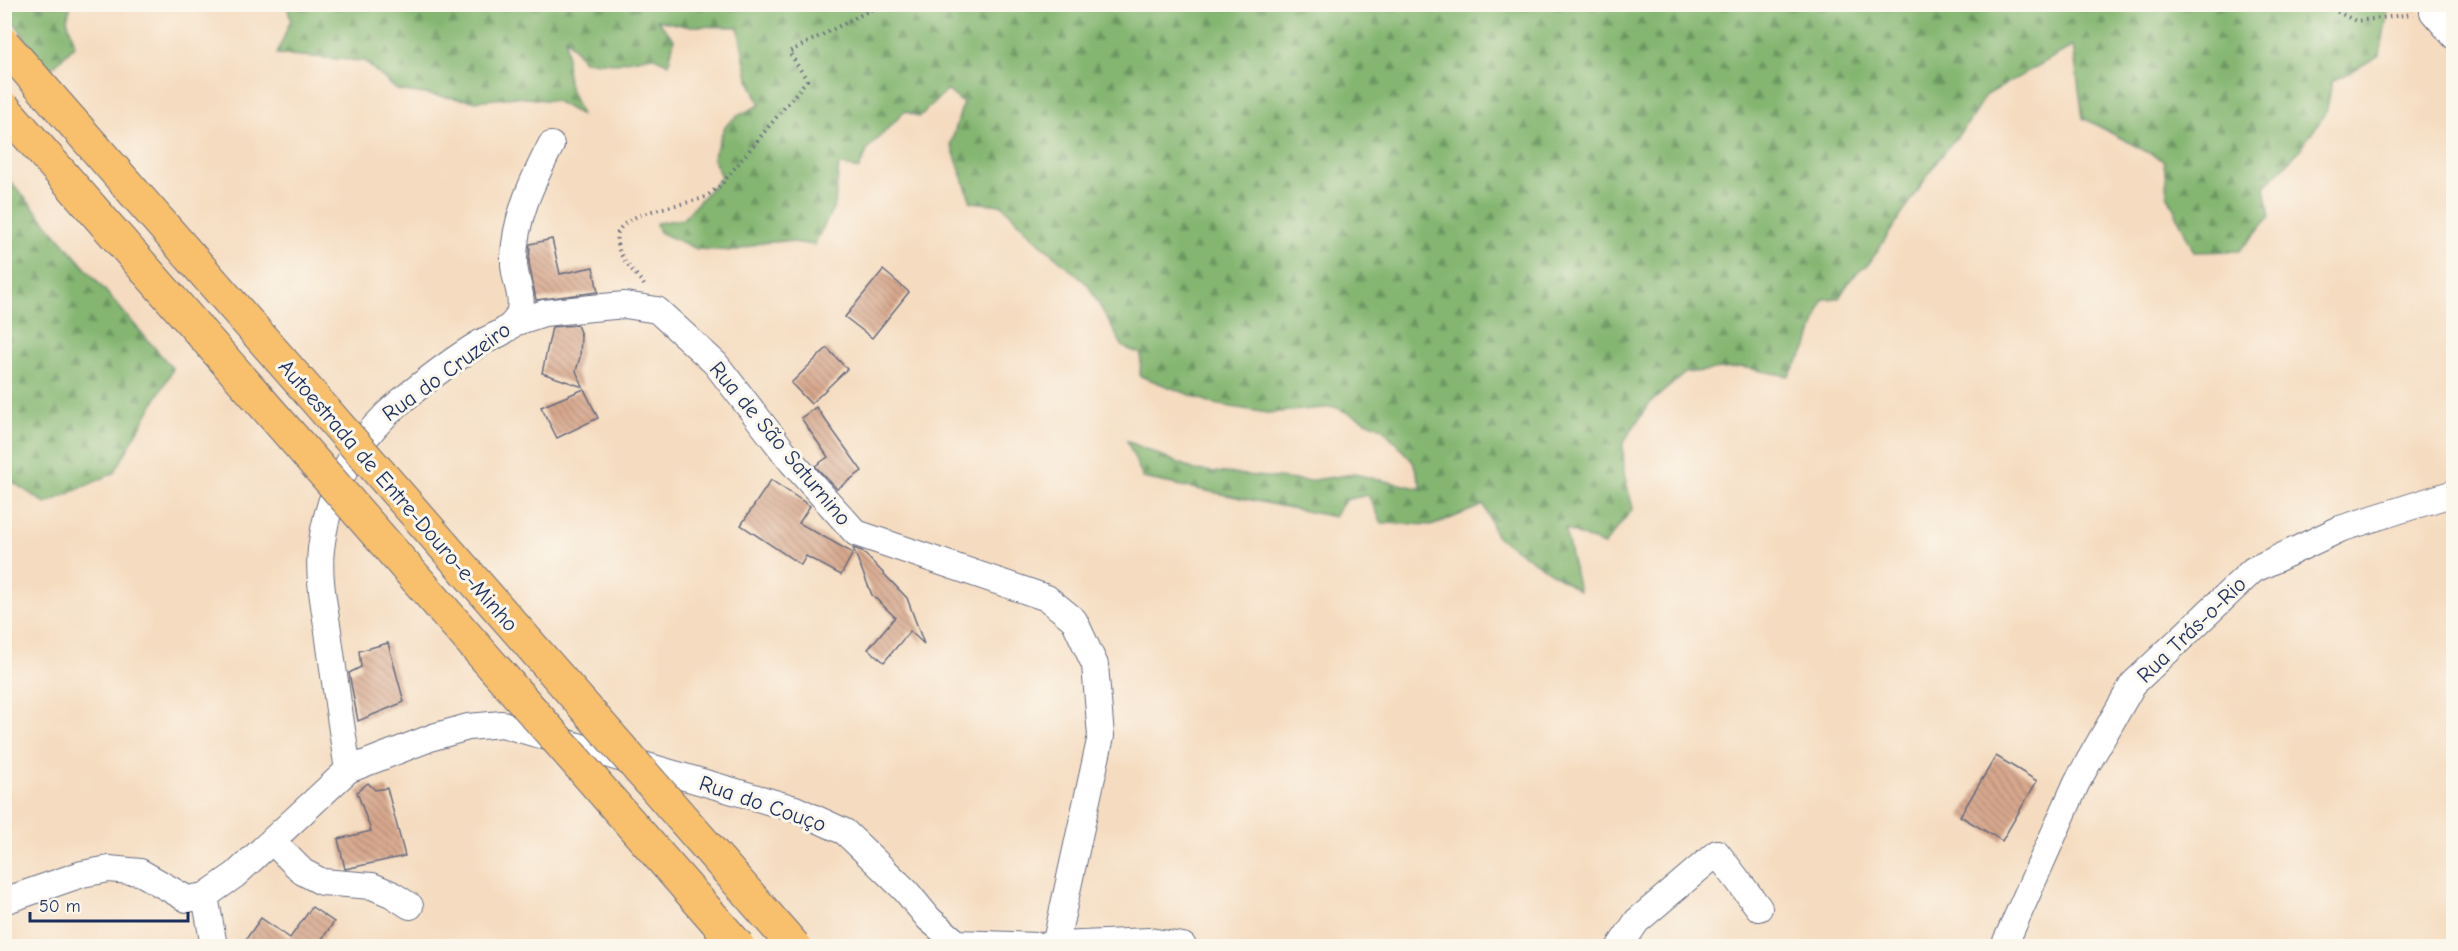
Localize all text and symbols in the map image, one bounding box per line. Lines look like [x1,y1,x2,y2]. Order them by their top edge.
street label: Rua do Cruzeiro [377,317,516,427]
street label: Autoestrada de Entre-Douro-e-Minho [273,354,524,637]
street label: Rua de São Saturnino [704,356,856,531]
street label: Rua Trás-o-Rio [2132,571,2252,688]
street label: Rua do Couço [696,770,829,838]
scale bar [30,885,188,923]
text: 50 m [39,896,81,917]

